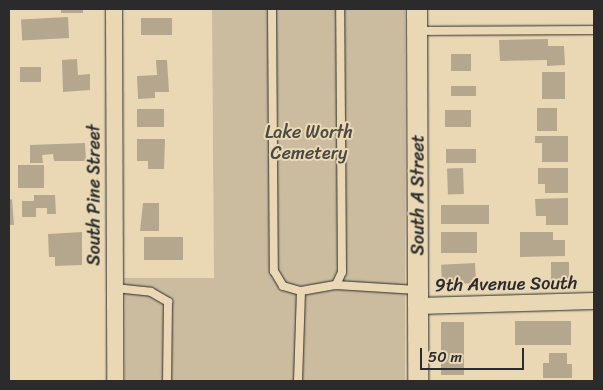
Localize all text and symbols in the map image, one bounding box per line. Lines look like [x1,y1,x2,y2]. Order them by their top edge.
park label: Lake Worth Cemetery [265,122,353,164]
street label: South Pine Street [83,123,105,267]
street label: South A Street [407,135,429,255]
street label: 9th Avenue South [435,272,577,296]
scale bar [423,338,527,370]
text: 50 m [428,344,462,370]

